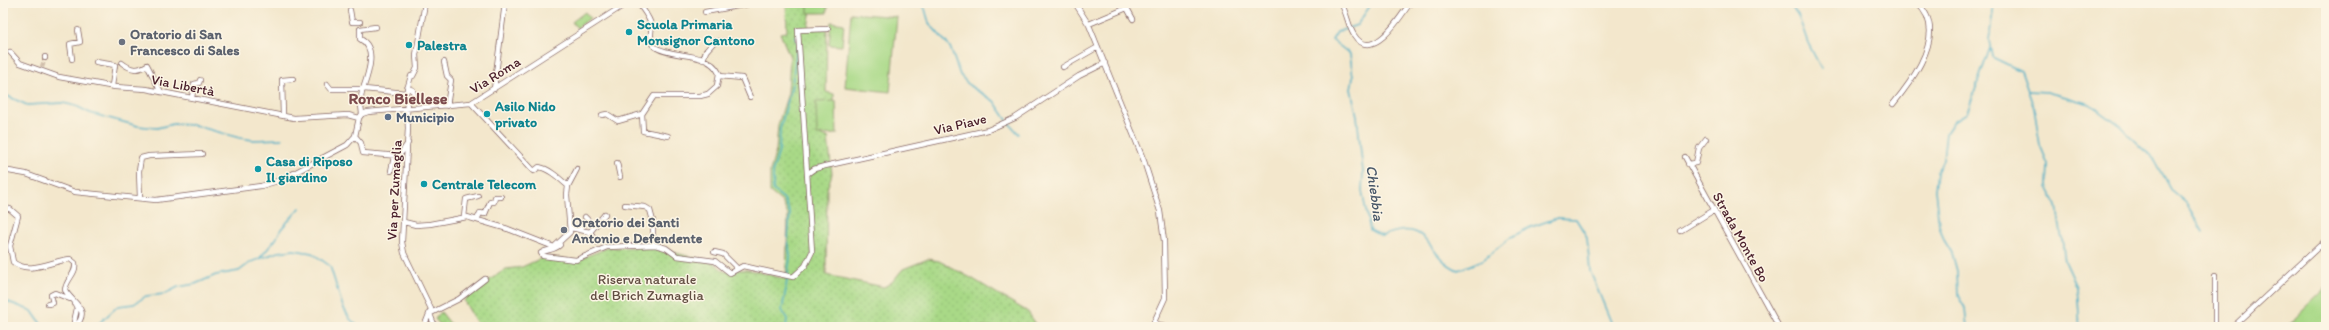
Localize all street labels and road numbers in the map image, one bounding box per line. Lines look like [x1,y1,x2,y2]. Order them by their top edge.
street label: Via Roma [467,53,524,98]
street label: Via Libertà [150,71,217,100]
street label: Via Piave [932,110,989,139]
street label: Via per Zumaglia [383,139,406,241]
street label: Strada Monte Bo [1709,189,1772,285]

